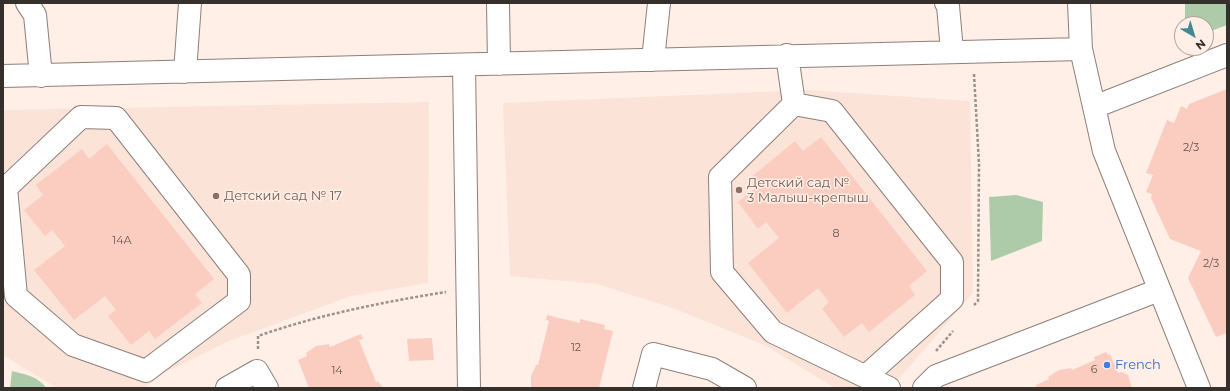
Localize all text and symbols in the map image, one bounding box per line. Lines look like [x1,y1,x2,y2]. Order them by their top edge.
north arrow [1174,16,1214,56]
text: N [1193,36,1209,53]
house number: 2/3 [1183,141,1199,155]
place label: Детский сад № 3 Малыш-крепыш [747,175,869,206]
marker: Детский сад № 3 Малыш-крепыш [734,185,744,195]
place label: Детский сад № 17 [224,188,342,204]
marker: Детский сад № 17 [211,191,221,201]
house number: 8 [832,227,840,241]
house number: 14А [112,234,132,248]
house number: 2/3 [1203,257,1219,271]
house number: 12 [571,341,581,355]
place label: French [1115,357,1161,373]
marker: French [1102,360,1112,370]
house number: 6 [1091,363,1097,377]
house number: 14 [331,364,343,378]

